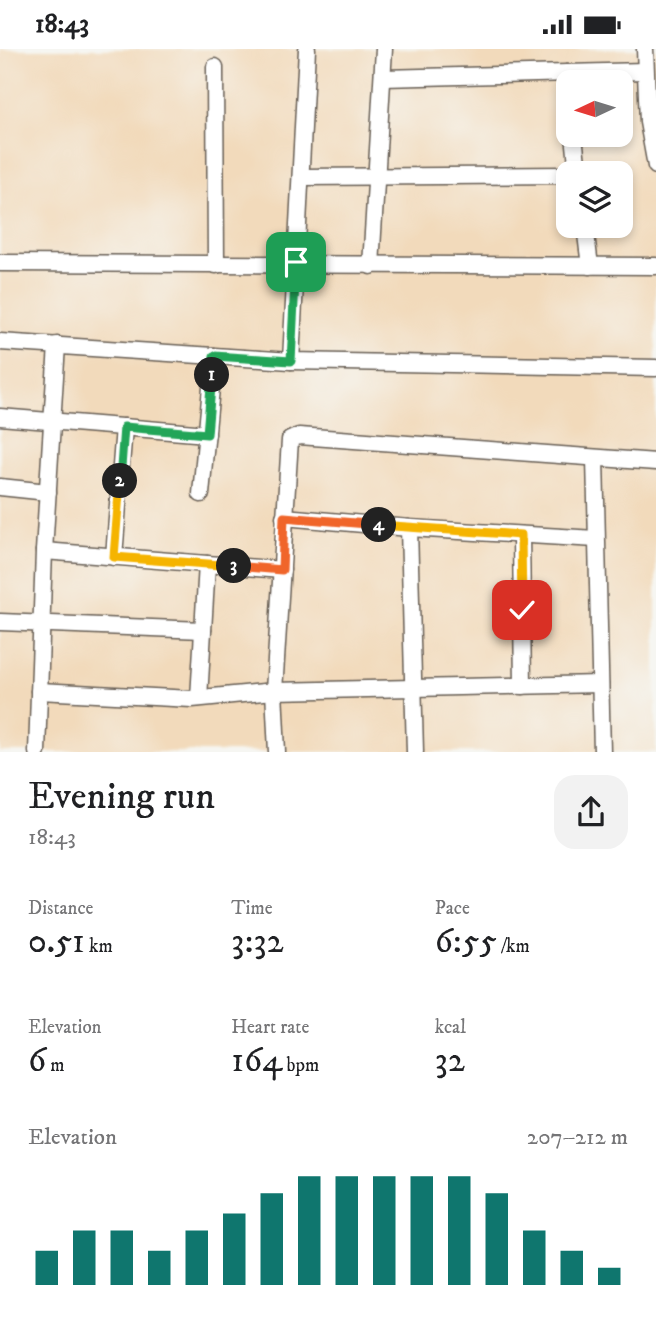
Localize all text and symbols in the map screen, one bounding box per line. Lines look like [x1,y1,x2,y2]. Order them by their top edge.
text: 18:43 [35,8,89,41]
north arrow [556,70,634,147]
map controls [556,70,633,238]
button: layers [556,161,633,238]
pin [266,232,326,292]
icon: arrive [277,243,315,281]
pin: 1 [194,357,230,393]
text: 1 [208,363,215,386]
pin: 2 [102,463,138,499]
text: 2 [115,469,124,492]
pin: 4 [362,507,396,543]
text: 4 [373,513,384,536]
pin: 3 [216,549,252,583]
text: 3 [230,554,237,577]
pin [492,580,552,640]
icon: check [503,591,541,629]
text: Evening run [28,773,215,821]
button: share [554,775,628,849]
text: 18:43 [28,823,76,852]
text: Distance [28,897,93,920]
text: Time [231,897,273,920]
text: Pace [435,897,470,920]
text: 0.51 [28,920,85,964]
text: 3:32 [231,920,284,964]
text: 6:55 [435,920,497,964]
text: km [85,935,113,958]
text: /km [497,935,530,958]
text: Elevation [28,1016,102,1039]
text: Heart rate [231,1016,309,1039]
text: kcal [435,1016,466,1039]
text: 6 [28,1039,46,1083]
text: 164 [231,1039,282,1083]
text: 32 [435,1039,465,1083]
text: m [46,1054,65,1077]
text: bpm [282,1054,319,1077]
text: Elevation [28,1123,117,1152]
text: 207–212 m [527,1123,628,1152]

